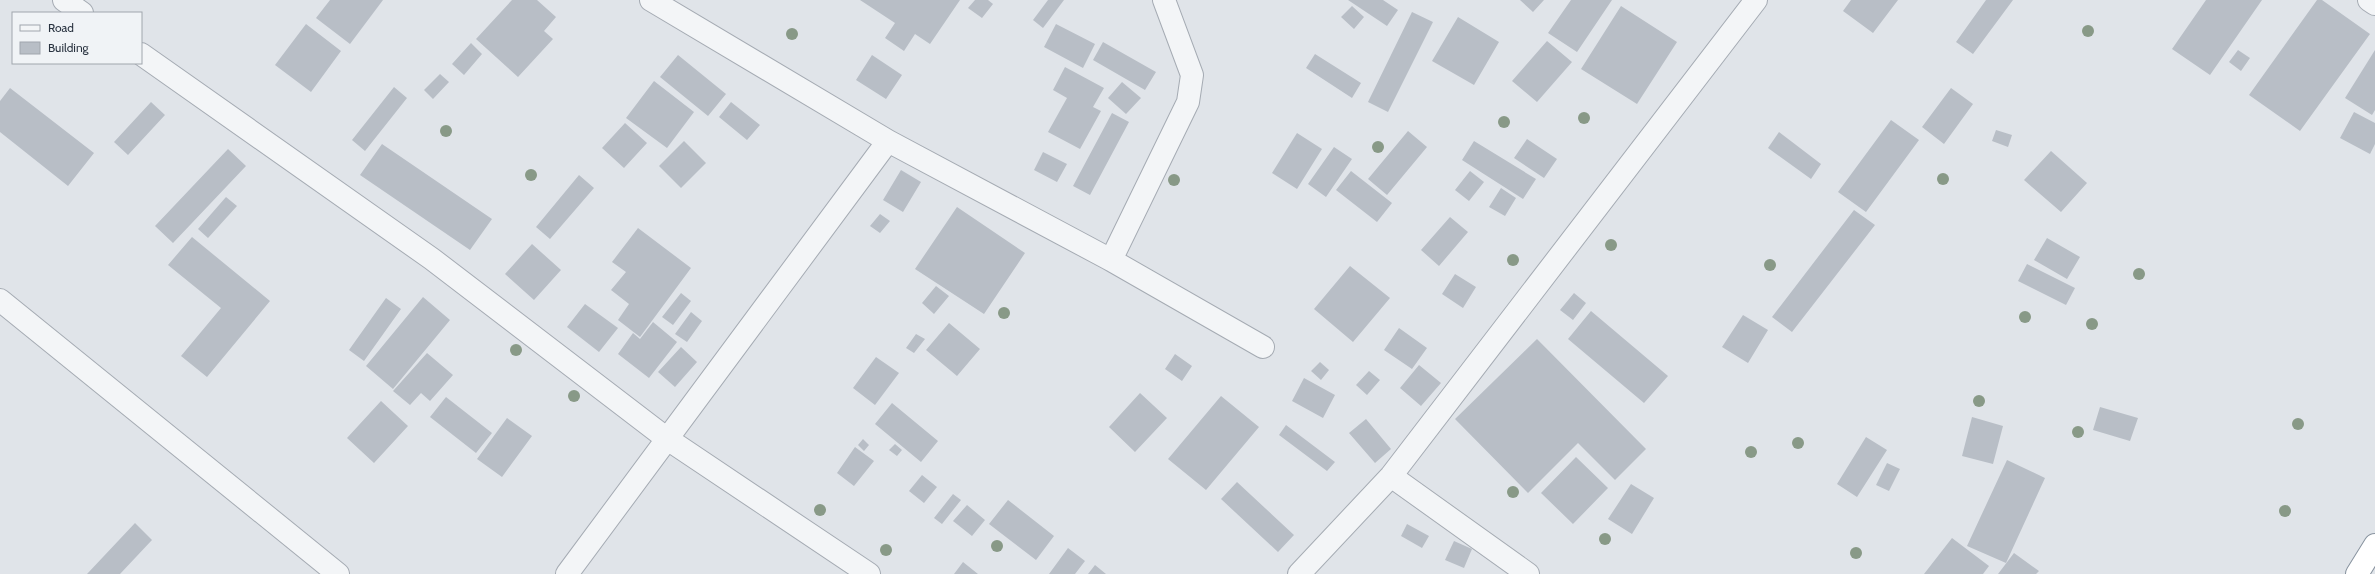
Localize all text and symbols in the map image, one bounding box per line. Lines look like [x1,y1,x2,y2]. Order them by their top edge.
legend [12,12,142,64]
text: Road [48,20,74,35]
text: Building [48,40,90,55]

